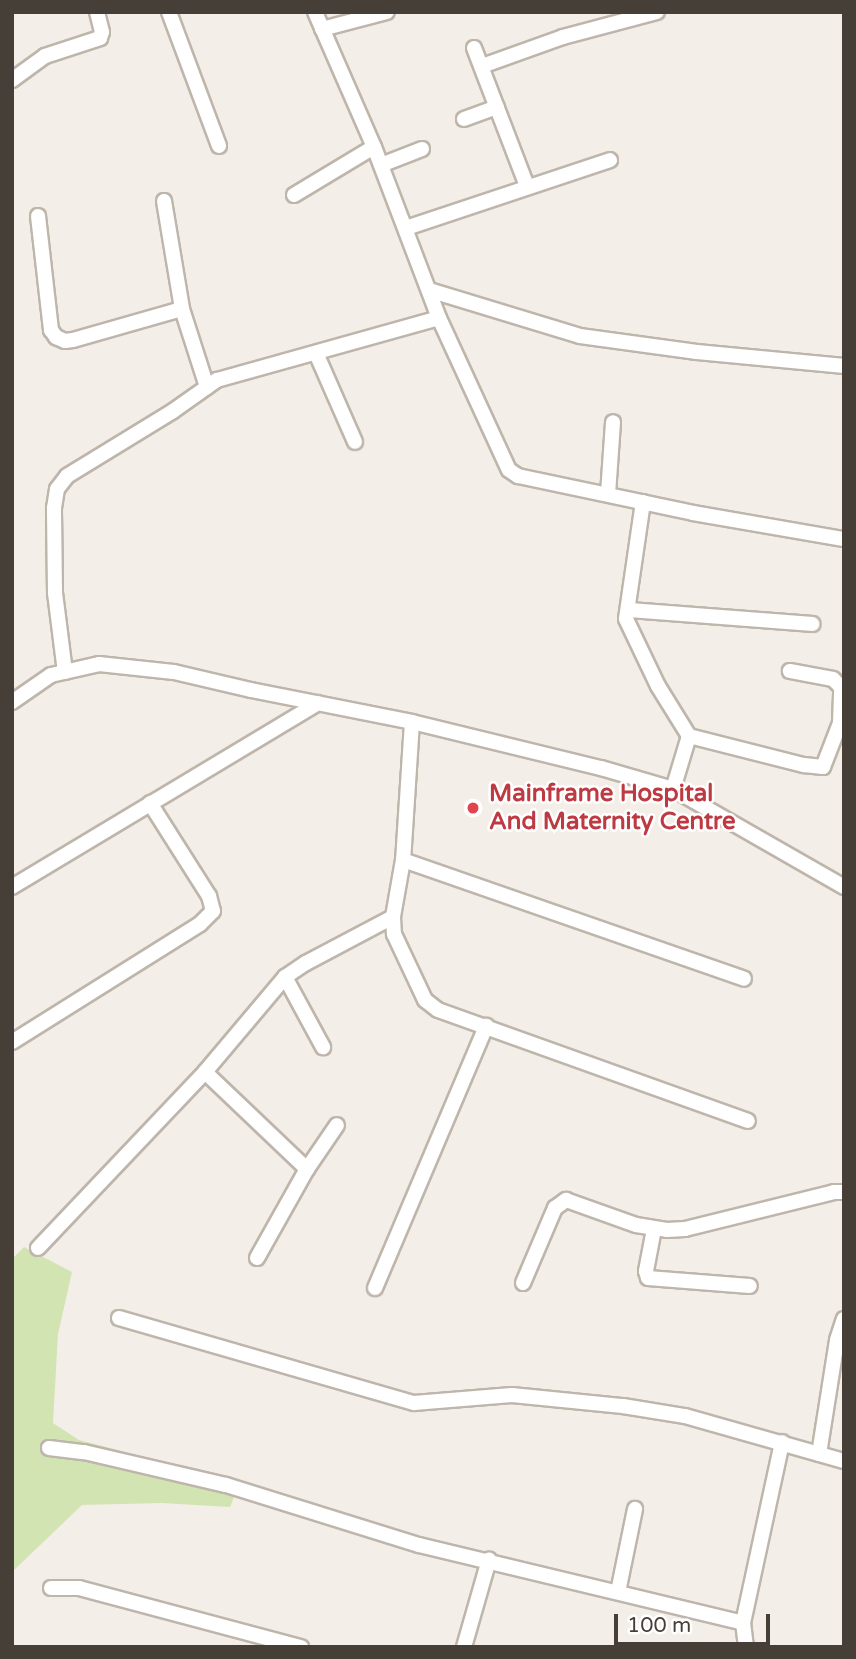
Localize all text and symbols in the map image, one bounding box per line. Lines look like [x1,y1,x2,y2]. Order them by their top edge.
place label: Mainframe Hospital And Maternity Centre [489,780,735,836]
marker: Mainframe Hospital And Maternity Centre [463,798,483,818]
scale bar [618,1600,774,1644]
text: 100 m [627,1613,691,1638]

